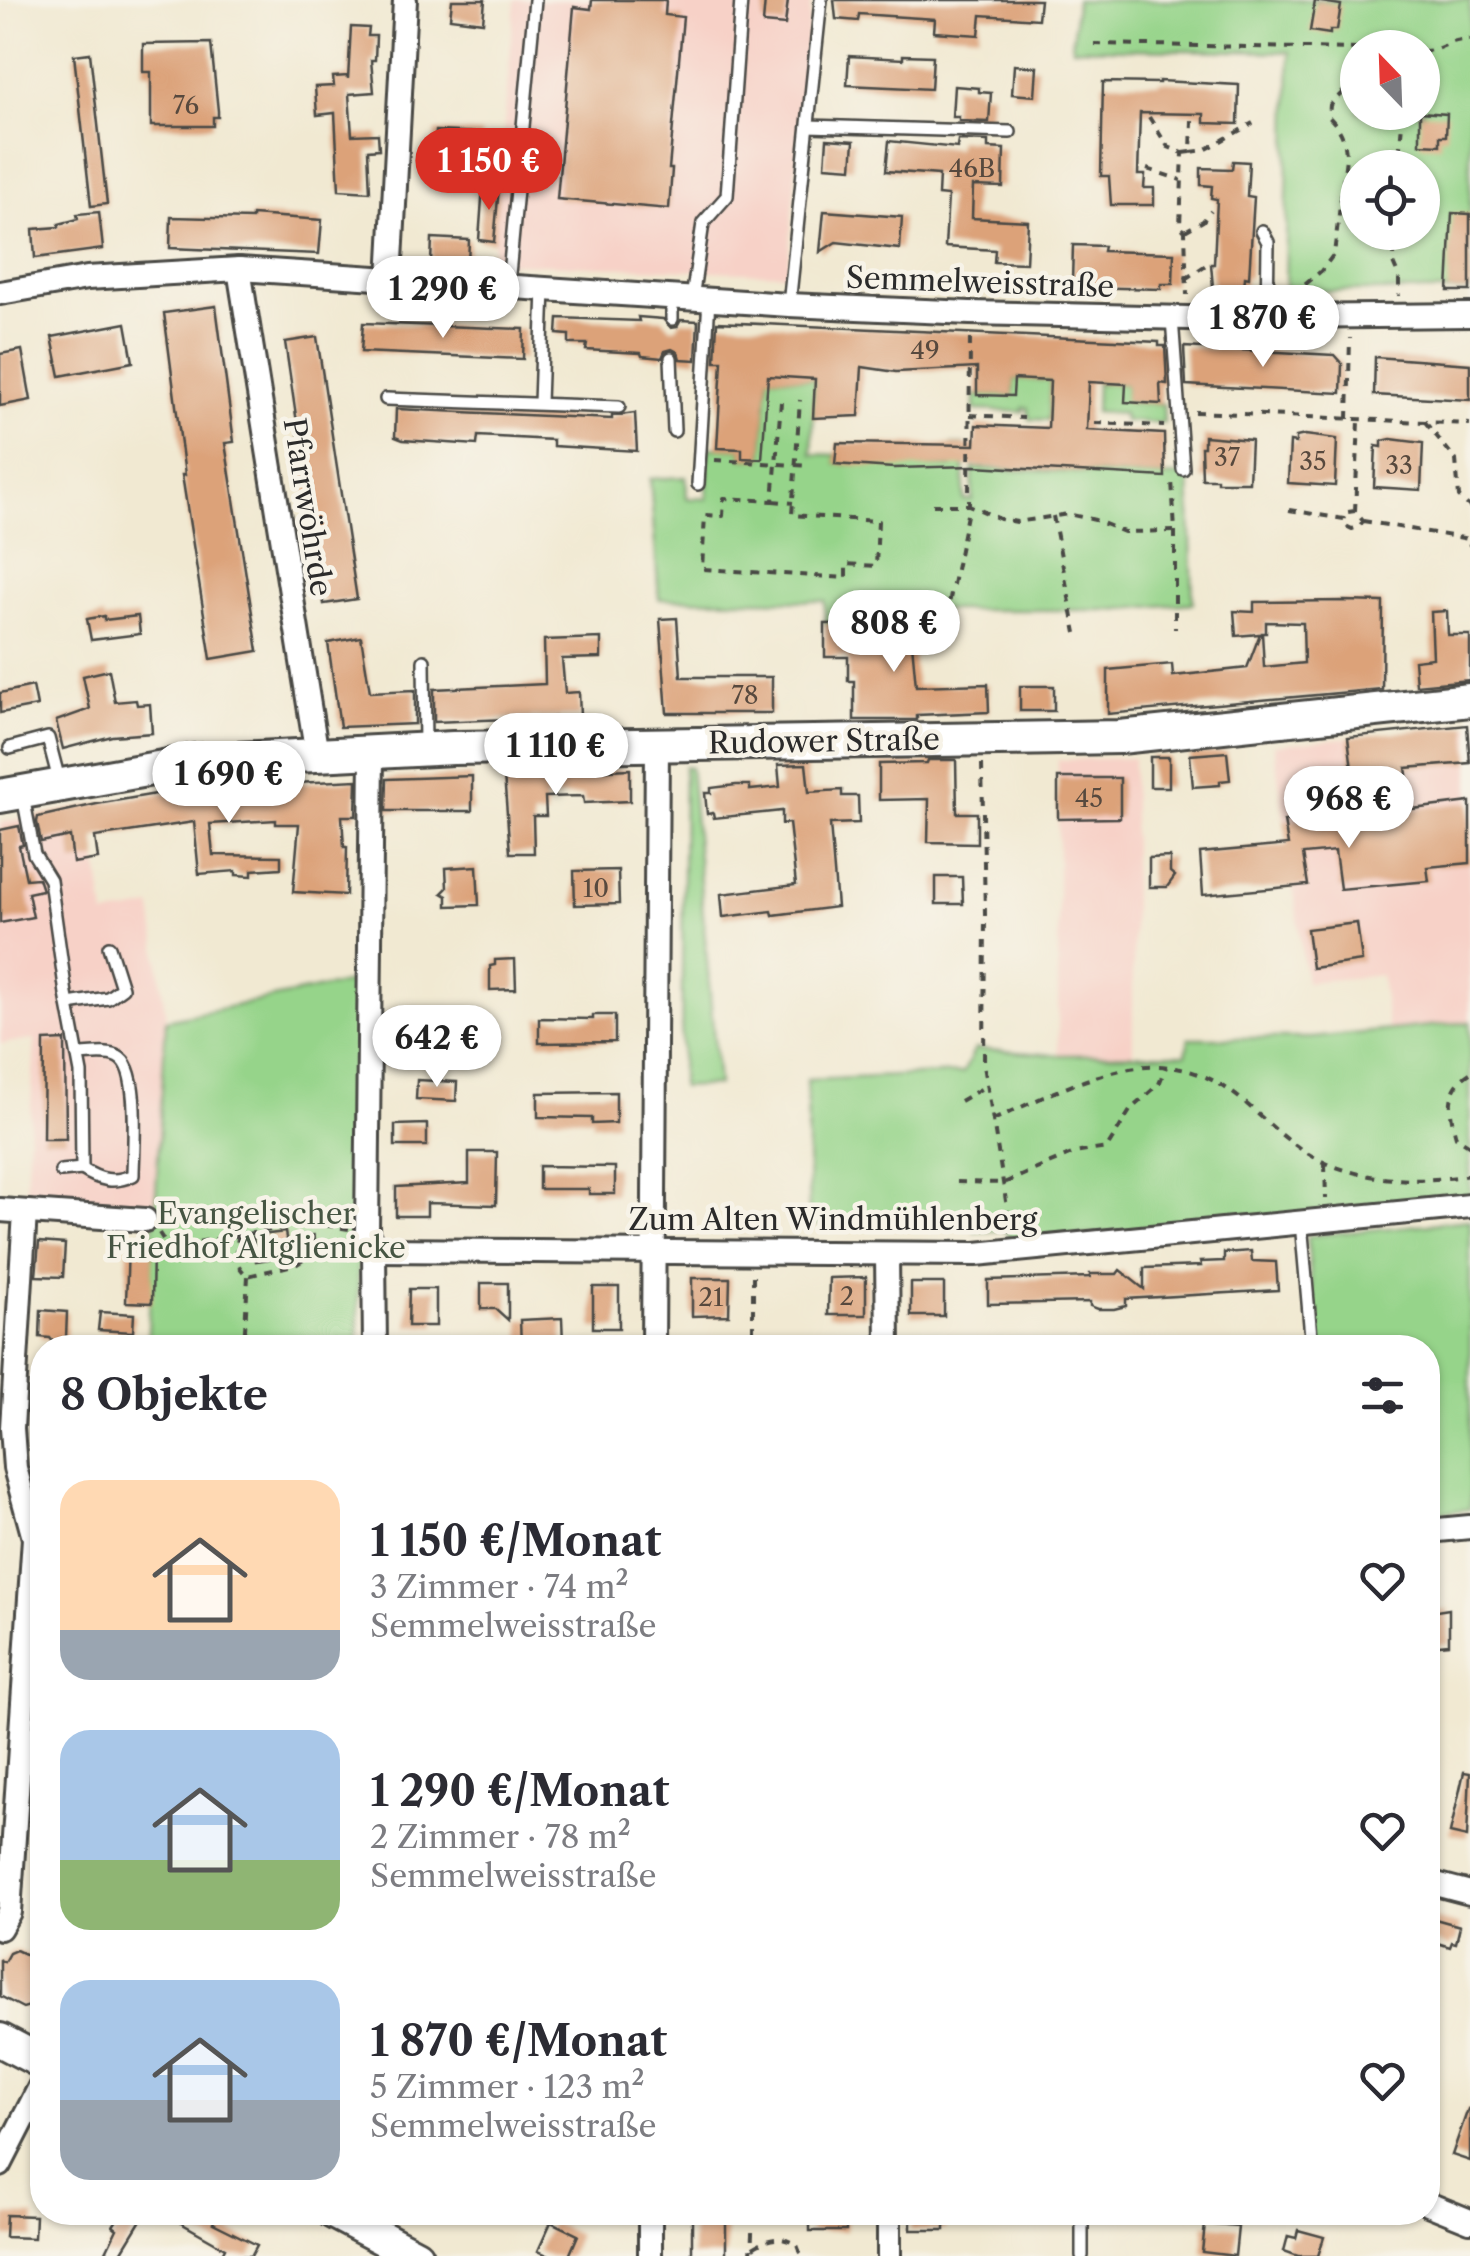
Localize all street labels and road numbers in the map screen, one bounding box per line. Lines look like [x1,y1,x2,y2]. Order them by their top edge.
street label: Semmelweisstraße [845,259,1115,305]
street label: Pfarrwöhrde [276,415,340,599]
street label: Rudower Straße [708,720,940,762]
street label: Zum Alten Windmühlenberg [629,1201,1038,1238]

